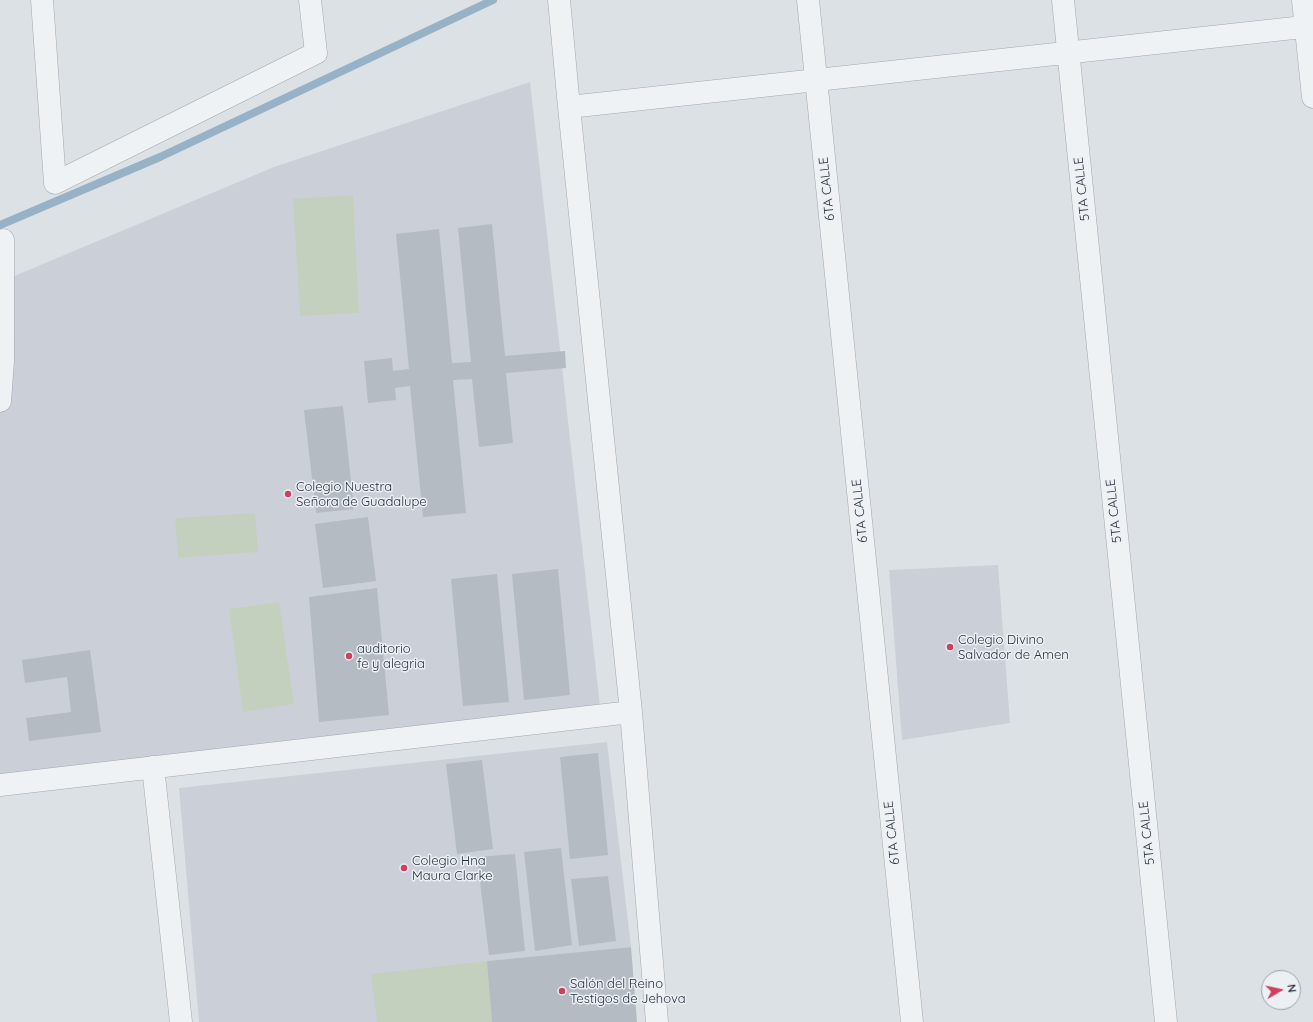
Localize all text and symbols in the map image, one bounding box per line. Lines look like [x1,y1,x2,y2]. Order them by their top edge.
street label: 6TA CALLE [816,156,838,222]
street label: 5TA CALLE [1071,156,1093,222]
street label: 6TA CALLE [849,478,871,544]
street label: 5TA CALLE [1103,478,1125,544]
place label: Colegio Nuestra Señora de Guadalupe [296,479,427,510]
marker: Colegio Nuestra Señora de Guadalupe [283,489,293,499]
place label: Colegio Divino Salvador de Amen [958,632,1069,663]
place label: auditorio fe y alegria [357,641,425,672]
marker: Colegio Divino Salvador de Amen [945,642,955,652]
marker: auditorio fe y alegria [344,651,354,661]
street label: 6TA CALLE [881,800,903,866]
street label: 5TA CALLE [1136,800,1158,866]
place label: Colegio Hna Maura Clarke [412,853,493,884]
marker: Colegio Hna Maura Clarke [399,863,409,873]
north arrow [1261,970,1301,1010]
place label: Salón del Reino Testigos de Jehova [570,976,686,1007]
text: N [1284,983,1299,993]
marker: Salón del Reino Testigos de Jehova [557,986,567,996]

